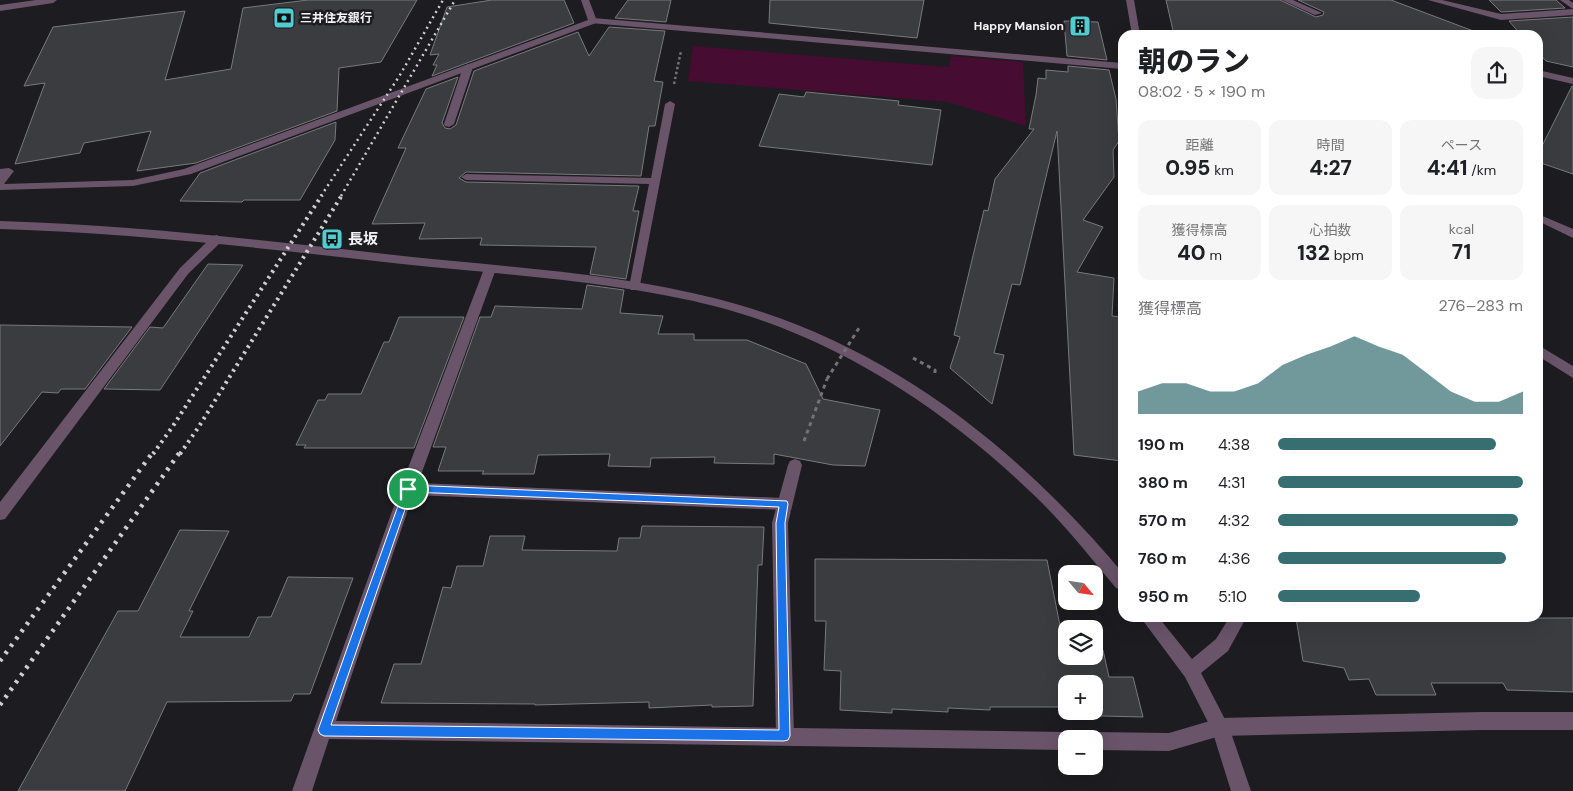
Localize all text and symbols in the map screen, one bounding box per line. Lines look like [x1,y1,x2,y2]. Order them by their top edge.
bank icon: 三井住友銀行 [272,6,296,30]
place label: 三井住友銀行 [300,10,372,26]
building icon: Happy Mansion [1068,14,1092,38]
place label: Happy Mansion [974,18,1064,34]
text: 朝のラン [1138,43,1250,80]
button: share [1471,47,1523,99]
text: 08:02 · 5 × 190 m [1138,81,1265,102]
text: 距離 [1186,136,1214,154]
text: 時間 [1317,136,1345,154]
text: ペース [1441,136,1482,154]
text: 0.95 [1165,154,1210,182]
text: 4:27 [1309,154,1352,182]
text: 4:41 [1427,154,1467,182]
text: km [1210,161,1234,179]
text: /km [1467,161,1496,179]
text: kcal [1449,220,1474,238]
text: 獲得標高 [1172,221,1228,239]
text: 心拍数 [1310,221,1352,239]
bus stop icon: 長坂 [320,227,344,251]
place label: 長坂 [348,229,378,249]
text: 71 [1452,238,1471,266]
text: 40 [1177,239,1206,267]
text: 132 [1297,239,1330,267]
text: m [1206,246,1222,264]
text: bpm [1330,246,1364,264]
text: 276–283 m [1439,295,1523,316]
text: 獲得標高 [1138,298,1202,319]
text: 190 m [1138,434,1184,455]
text: 4:38 [1218,434,1250,455]
pin [387,468,429,510]
text: 380 m [1138,472,1188,493]
text: 4:31 [1218,472,1245,493]
icon: arrive [394,475,422,503]
text: 570 m [1138,510,1186,531]
text: 4:32 [1218,510,1250,531]
text: 760 m [1138,548,1187,569]
text: 4:36 [1218,548,1250,569]
north arrow [1058,565,1102,610]
map controls [1058,565,1103,775]
text: 950 m [1138,586,1188,607]
text: 5:10 [1218,586,1247,607]
button: layers [1058,620,1103,665]
button: + [1058,675,1103,720]
button: − [1058,730,1103,775]

